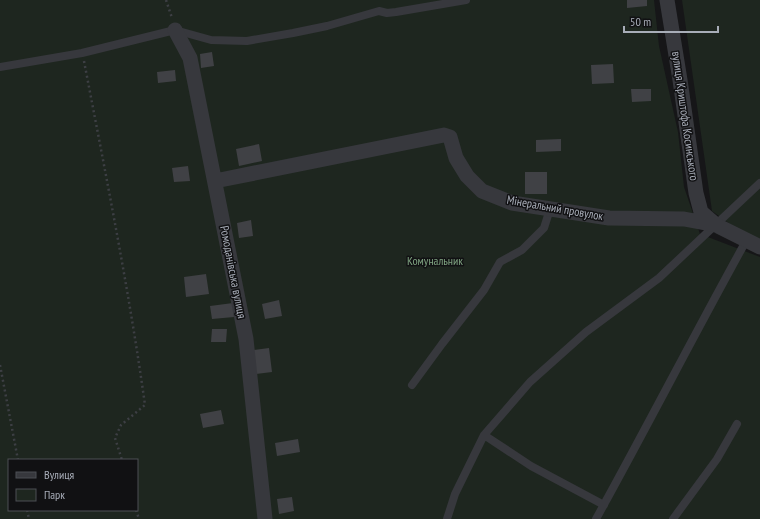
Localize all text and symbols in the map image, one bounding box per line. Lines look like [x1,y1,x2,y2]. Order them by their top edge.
scale bar [624,8,718,34]
text: 50 m [630,14,651,29]
street label: вулиця Криштофа Косинського [669,50,702,182]
street label: Мінеральний провулок [506,192,605,223]
street label: Ромоданівська вулиця [217,224,250,320]
park label: Комунальник [407,253,463,268]
legend [8,459,138,511]
text: Вулиця [44,467,74,482]
text: Парк [44,487,65,502]

